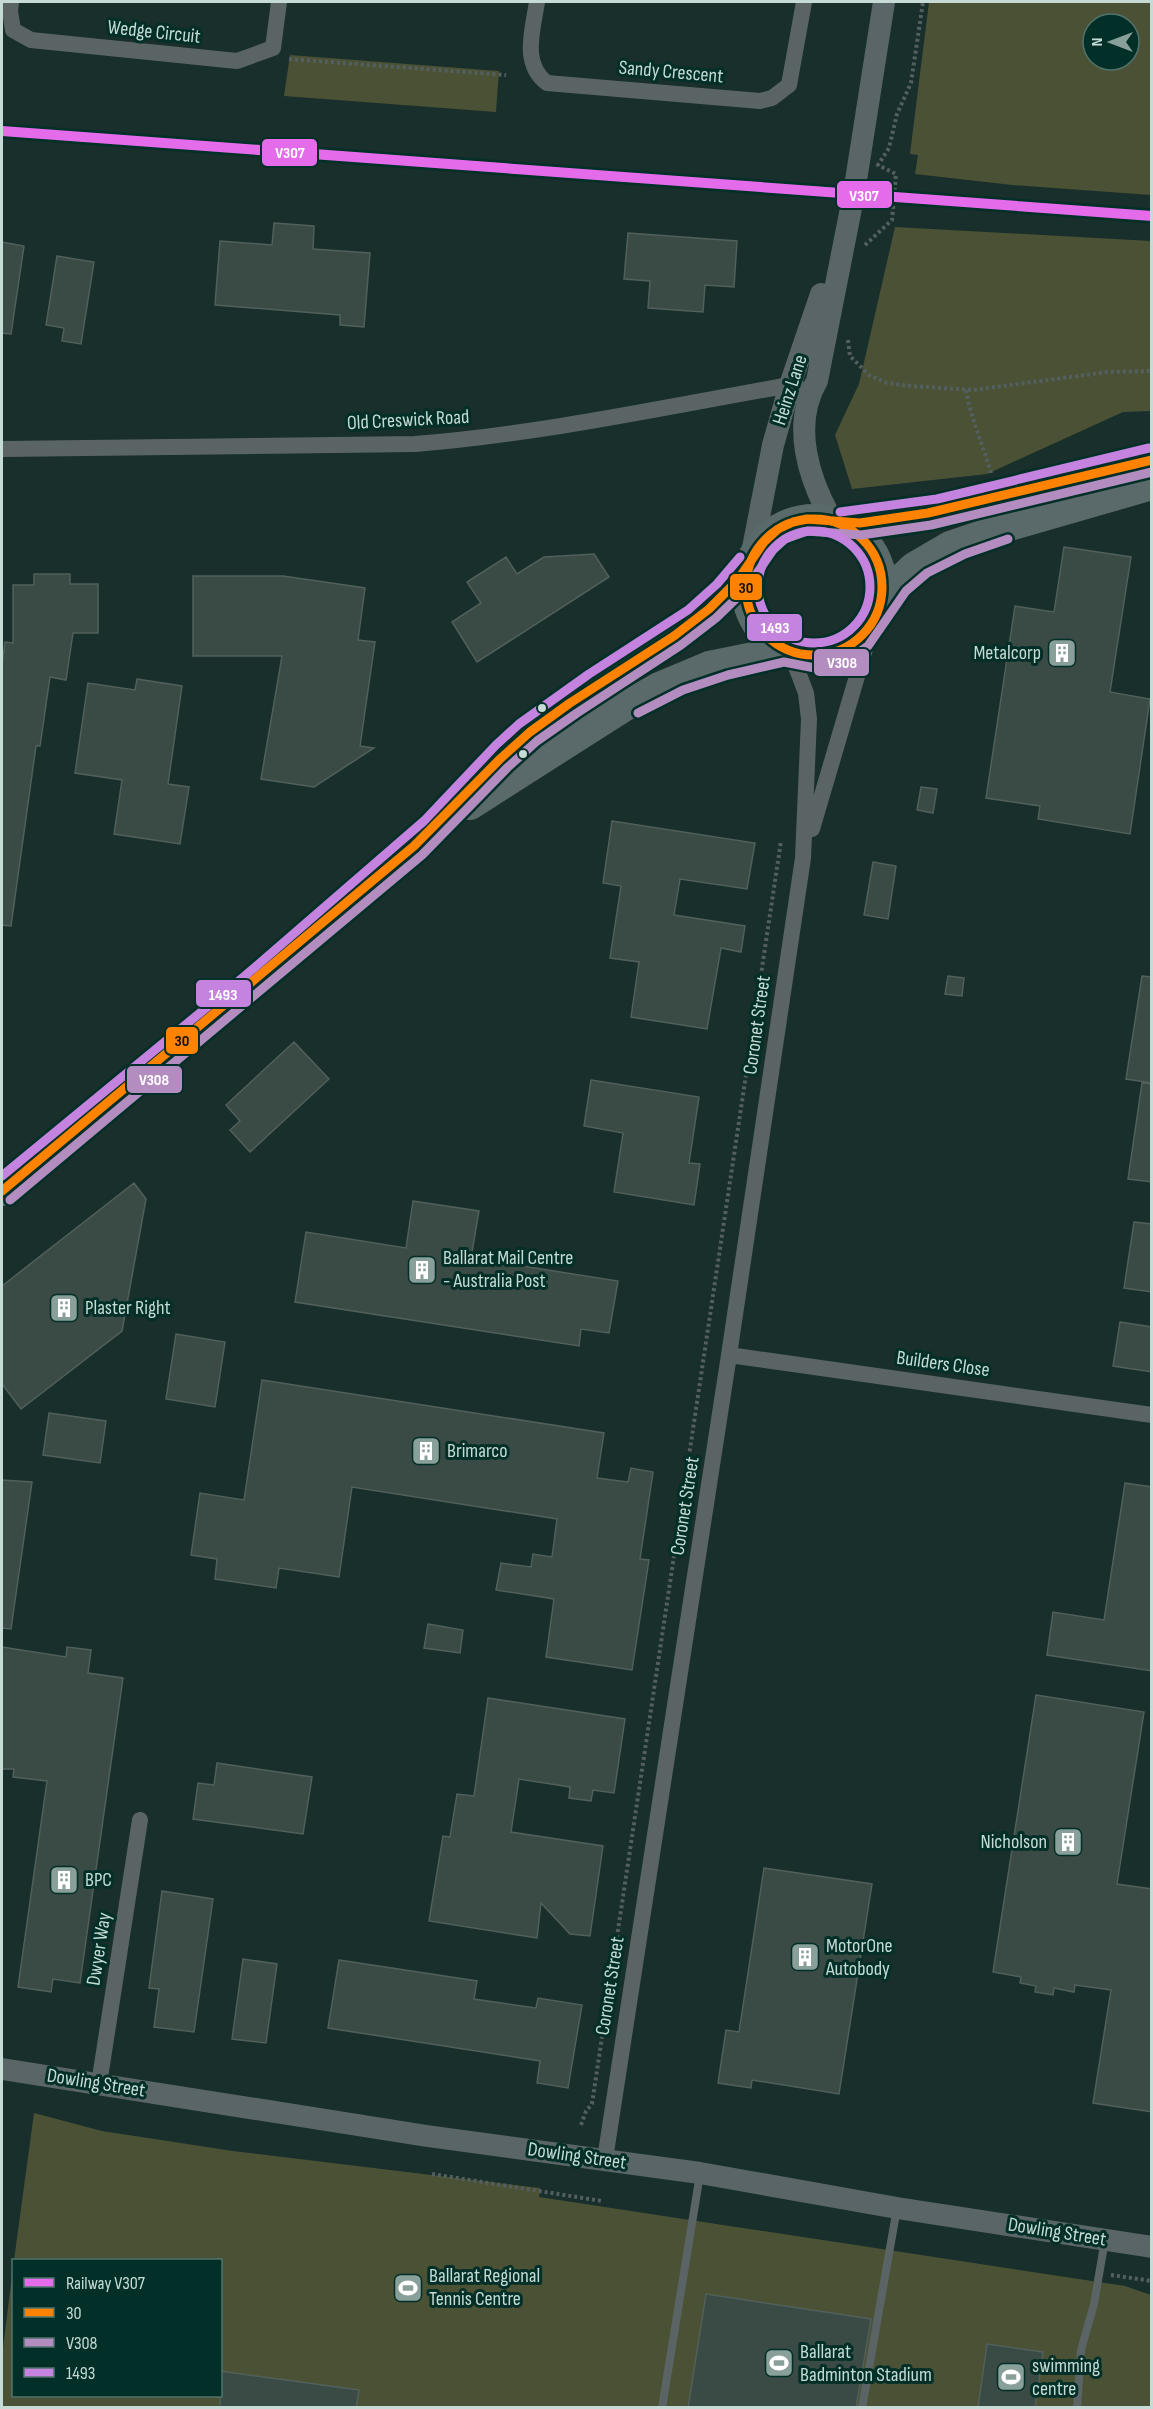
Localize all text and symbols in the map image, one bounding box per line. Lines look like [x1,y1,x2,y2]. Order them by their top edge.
north arrow [1081,12,1141,72]
street label: Wedge Circuit [106,15,202,49]
text: N [1088,38,1107,46]
street label: Sandy Crescent [618,55,724,89]
line badge: V307 [261,138,318,167]
text: V307 [275,144,305,163]
line badge: V307 [836,180,893,209]
text: V307 [849,187,879,206]
street label: Heinz Lane [767,352,813,428]
street label: Old Creswick Road [346,405,470,435]
line badge: 30 [729,573,763,601]
text: 30 [739,579,753,598]
line badge: 1493 [746,613,803,642]
text: 1493 [761,619,789,638]
building icon: Metalcorp [1046,637,1078,669]
place label: Metalcorp [973,641,1041,665]
line badge: V308 [813,648,870,677]
text: V308 [827,654,857,673]
unlabelled marker [536,702,548,714]
unlabelled marker [517,748,529,760]
street label: Coronet Street [738,974,776,1076]
line badge: 1493 [195,979,252,1008]
text: 1493 [209,986,237,1005]
line badge: 30 [165,1026,199,1055]
text: 30 [175,1032,189,1051]
line badge: V308 [126,1065,183,1094]
text: V308 [139,1071,169,1090]
place label: Ballarat Mail Centre - Australia Post [443,1246,573,1293]
building icon: Ballarat Mail Centre - Australia Post [406,1254,438,1286]
building icon: Plaster Right [48,1292,80,1324]
place label: Plaster Right [85,1296,171,1320]
street label: Builders Close [895,1346,991,1382]
building icon: Brimarco [410,1435,442,1467]
place label: Brimarco [447,1439,508,1463]
street label: Coronet Street [665,1455,705,1557]
building icon: Nicholson [1052,1826,1084,1858]
place label: Nicholson [980,1830,1047,1854]
building icon: BPC [48,1864,80,1896]
place label: BPC [85,1868,112,1892]
street label: Dwyer Way [81,1911,117,1987]
place label: MotorOne Autobody [825,1934,893,1981]
street label: Coronet Street [590,1935,630,2037]
building icon: MotorOne Autobody [789,1941,821,1973]
street label: Dowling Street [45,2063,147,2103]
street label: Dowling Street [526,2137,628,2175]
street label: Dowling Street [1006,2212,1108,2252]
legend [12,2259,222,2397]
place label: Ballarat Regional Tennis Centre [429,2264,540,2311]
sports icon: Ballarat Regional Tennis Centre [392,2272,424,2304]
text: Railway V307 [66,2273,146,2294]
text: 30 [66,2303,82,2324]
text: V308 [66,2333,98,2354]
place label: Ballarat Badminton Stadium [800,2340,932,2387]
sports icon: Ballarat Badminton Stadium [763,2347,795,2379]
place label: swimming centre [1032,2354,1100,2401]
sports icon: swimming centre [995,2361,1027,2393]
text: 1493 [66,2363,95,2384]

